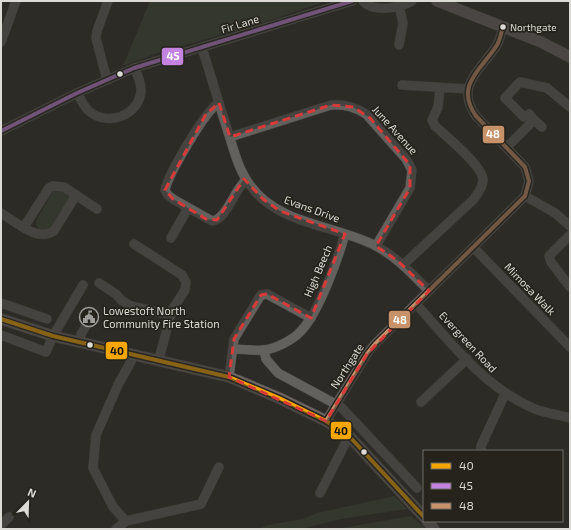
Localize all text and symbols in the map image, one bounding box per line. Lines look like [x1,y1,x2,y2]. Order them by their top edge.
street label: Fir Lane [219,12,261,35]
place label: Northgate [510,21,557,33]
marker: Northgate [498,22,508,32]
line badge: 45 [161,47,184,66]
text: 45 [166,49,180,62]
unlabelled marker [115,69,125,79]
street label: June Avenue [370,103,421,157]
line badge: 48 [482,125,505,144]
text: 48 [486,127,500,140]
street label: Evans Drive [282,192,342,225]
street label: High Beech [301,243,334,299]
street label: Mimosa Walk [502,260,559,318]
place label: Lowestoft North Community Fire Station [103,304,220,330]
public building icon: Lowestoft North Community Fire Station [78,306,100,328]
street label: Evergreen Road [437,308,500,375]
line badge: 48 [388,310,411,329]
text: 48 [393,313,407,326]
unlabelled marker [85,340,95,350]
line badge: 40 [105,341,128,360]
street label: Northgate [327,341,366,391]
text: 40 [110,344,124,357]
line badge: 40 [330,421,352,440]
text: 40 [334,424,348,437]
unlabelled marker [359,447,369,457]
legend [423,450,563,522]
text: 40 [459,458,474,472]
text: 45 [459,478,473,492]
north arrow [8,482,48,522]
text: N [26,485,38,500]
text: 48 [459,498,474,512]

